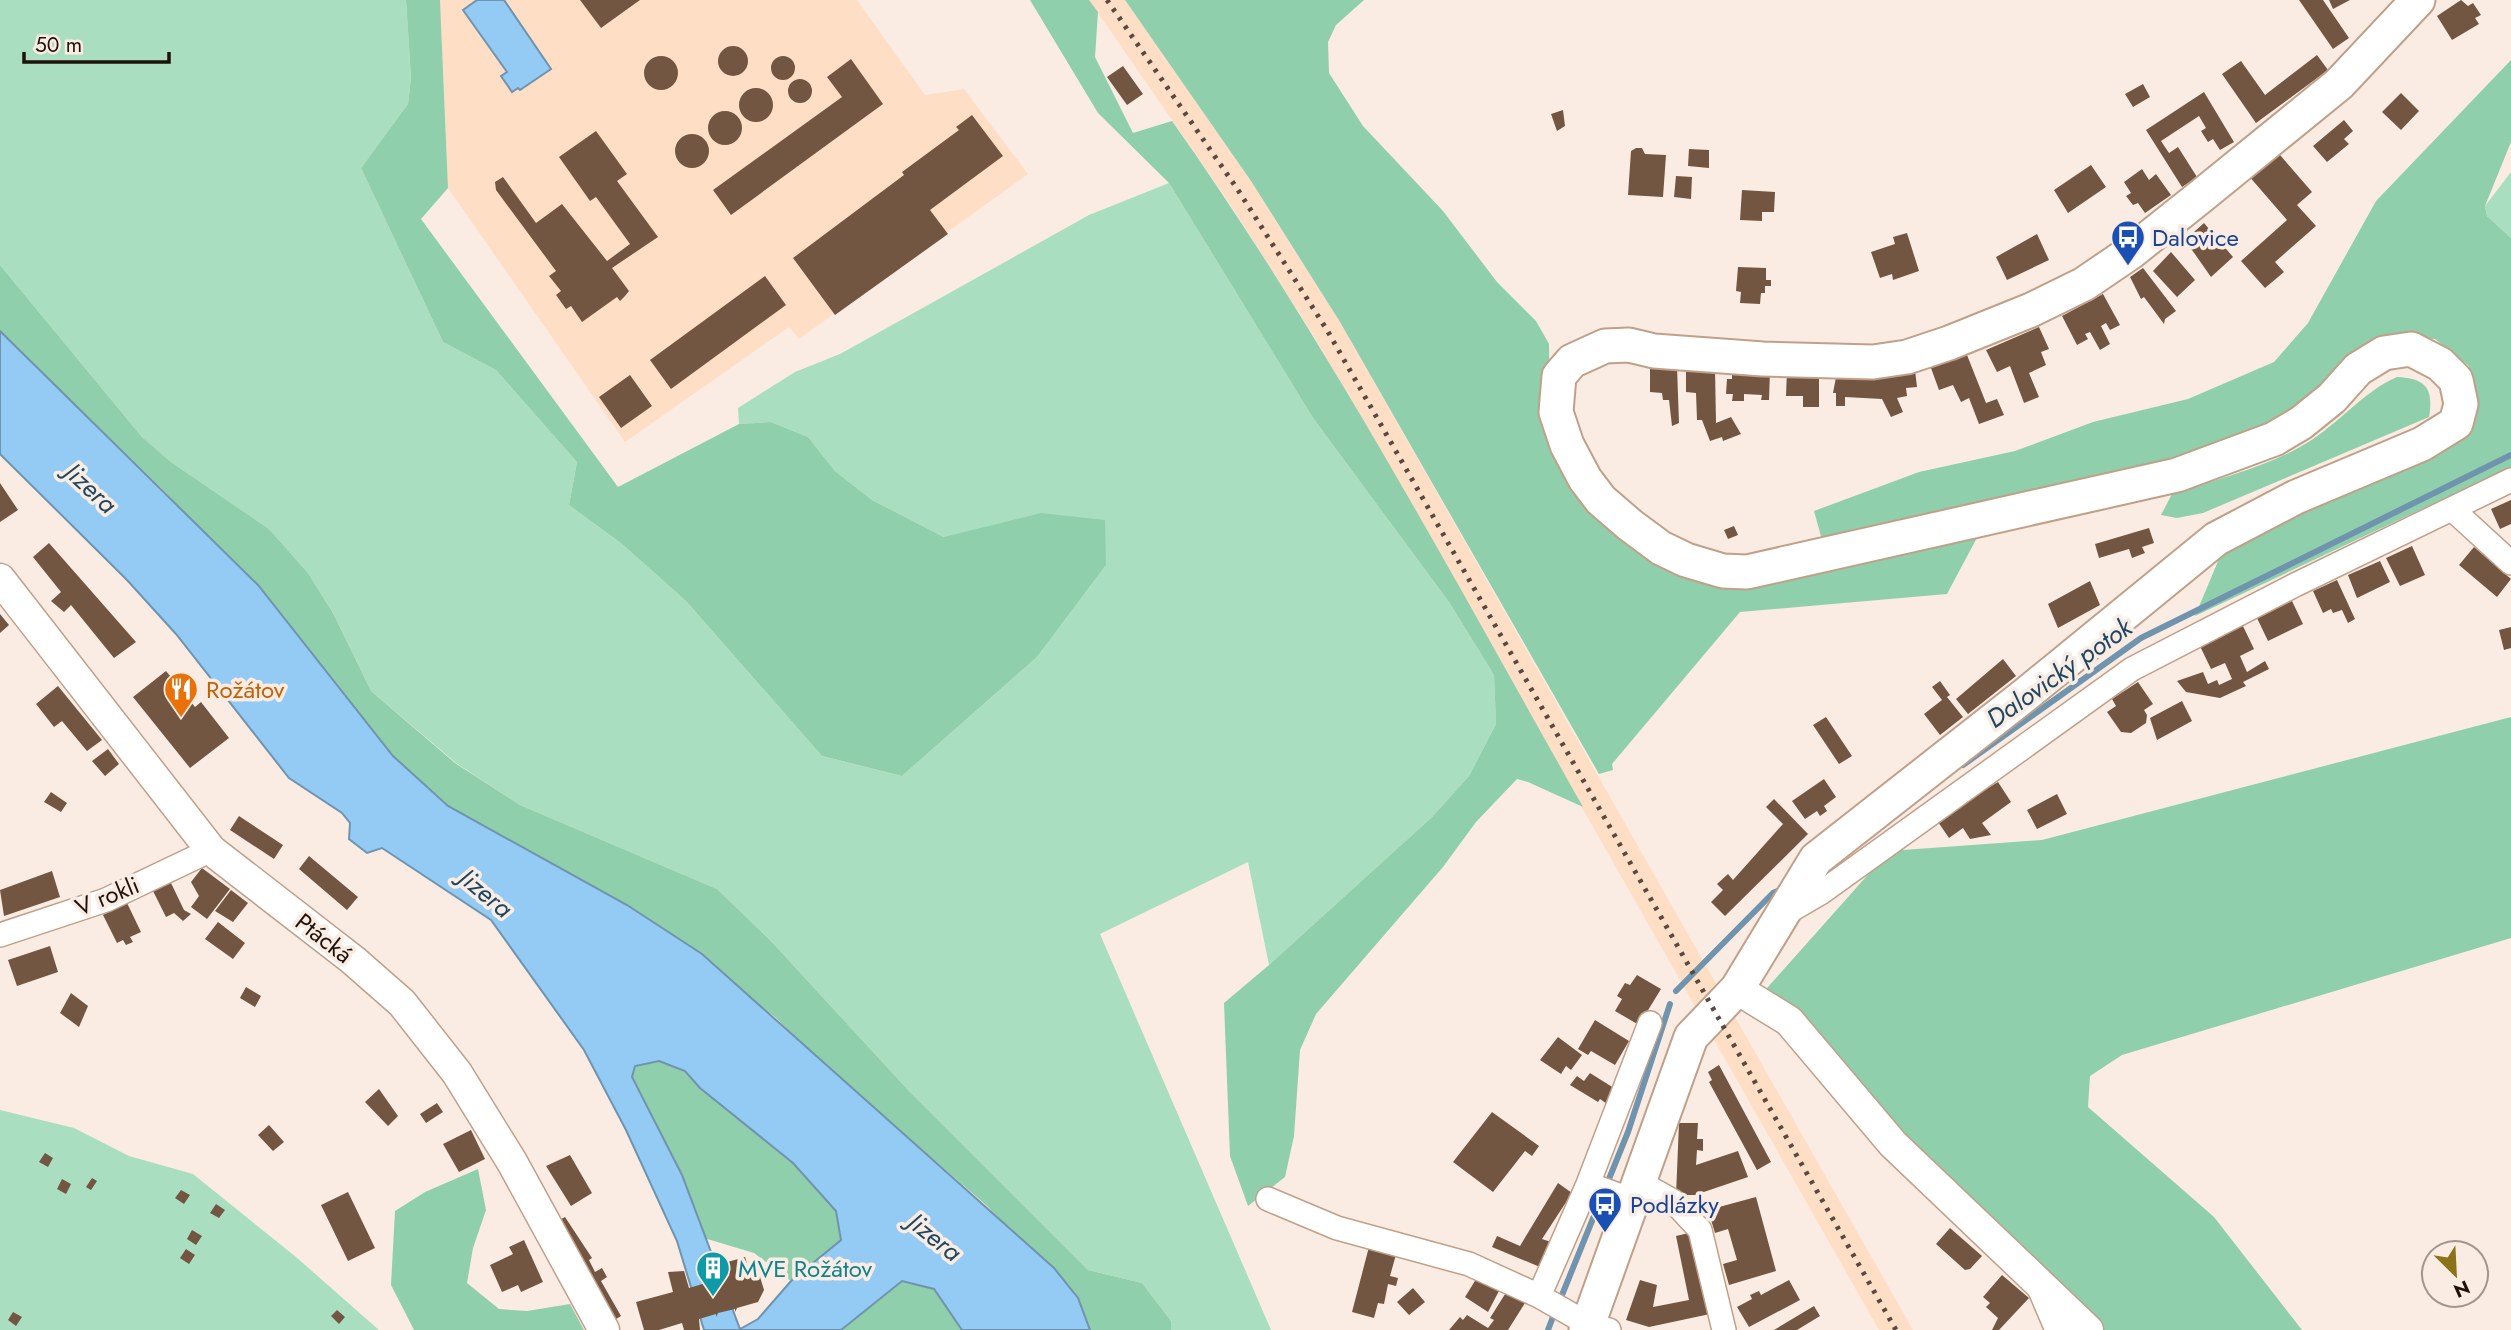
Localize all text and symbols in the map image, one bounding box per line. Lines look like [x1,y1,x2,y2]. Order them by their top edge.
scale bar [24,21,170,65]
text: 50 m [35,30,82,60]
bus stop icon: Dalovice [2109,218,2147,267]
place label: Dalovice [2152,220,2239,255]
water label: Jizera [52,450,126,523]
water label: Dalovický potok [1978,608,2141,737]
restaurant icon: Rožátov [162,670,200,719]
place label: Rožátov [206,672,285,707]
water label: Jizera [447,856,522,927]
street label: V rokli [70,867,144,925]
street label: Ptácká [288,904,360,972]
bus stop icon: Podlázky [1586,1185,1624,1234]
place label: Podlázky [1630,1187,1719,1222]
water label: Jizera [896,1200,971,1271]
north arrow [2420,1239,2490,1309]
building icon: MVE Rožátov [694,1249,732,1298]
place label: MVE Rožátov [738,1251,872,1286]
text: N [2449,1274,2474,1304]

